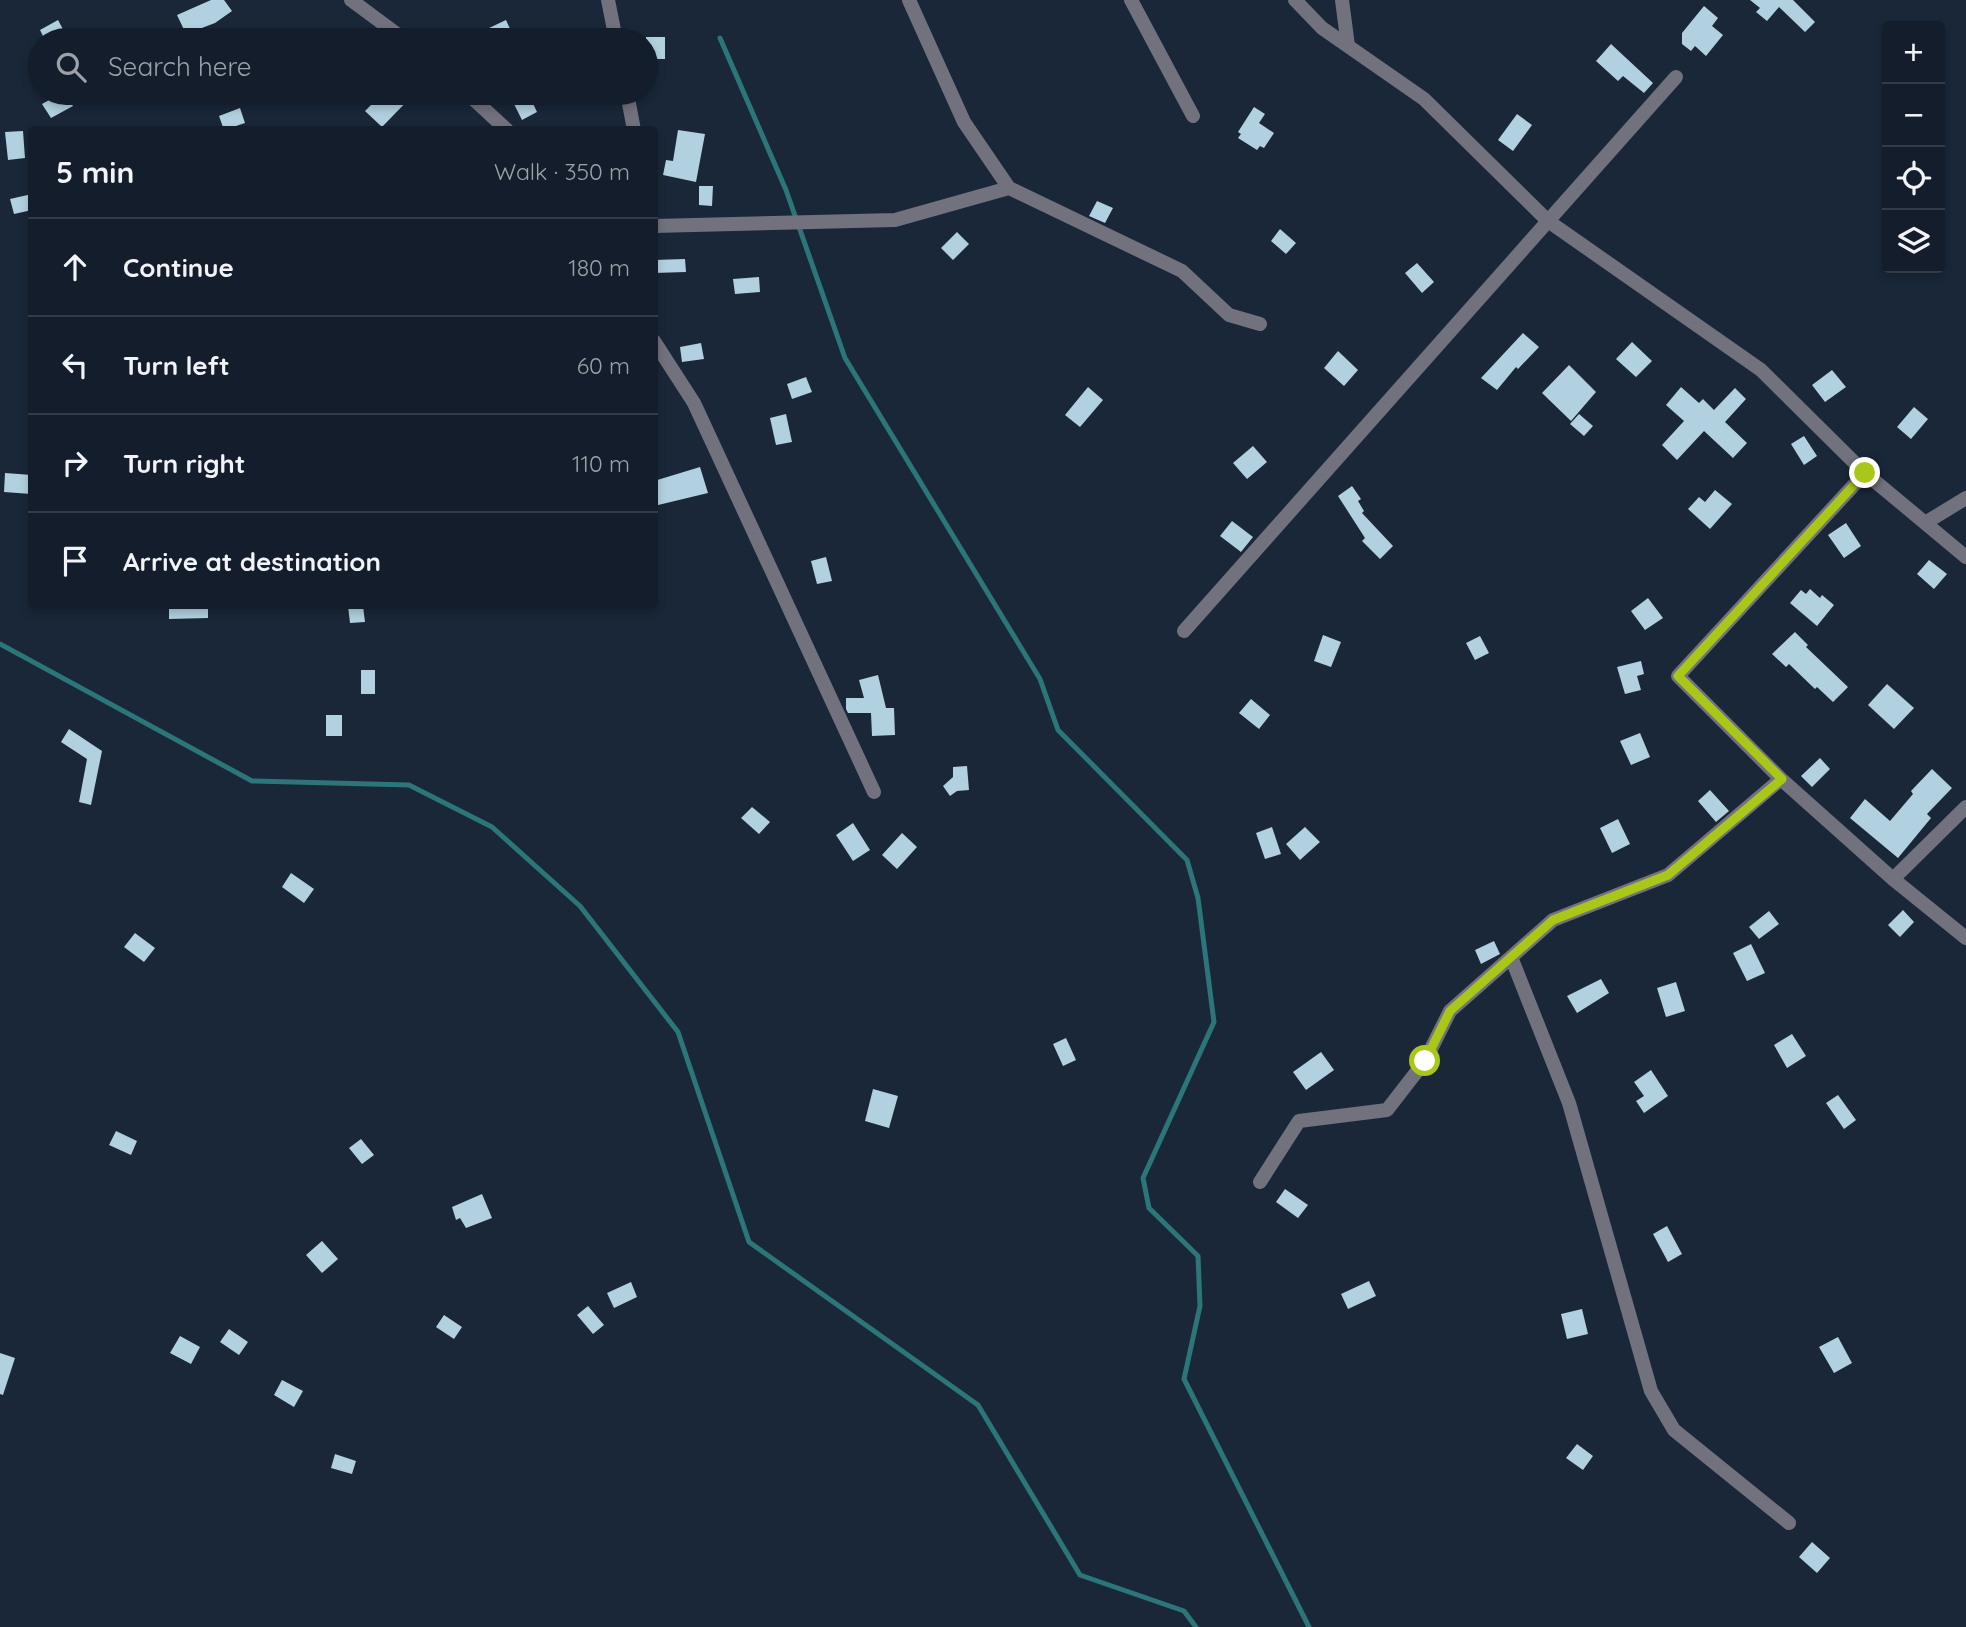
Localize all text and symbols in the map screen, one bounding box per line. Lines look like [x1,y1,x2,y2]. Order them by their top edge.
map controls [1882,21,1945,273]
button: + [1882,21,1945,84]
search box [28,28,658,105]
icon: search [52,48,90,86]
text: Search here [108,50,252,83]
button: − [1882,84,1945,147]
button: locate [1882,147,1945,210]
text: 5 min [56,153,134,191]
text: Walk · 350 m [494,157,630,186]
button: layers [1882,210,1945,273]
icon: ahead [56,248,94,286]
text: Continue [123,251,234,284]
text: 180 m [568,253,630,282]
icon: left [56,346,94,384]
text: Turn left [123,349,230,382]
text: 60 m [577,351,630,380]
icon: right [56,444,94,482]
text: Turn right [123,447,245,480]
text: 110 m [572,449,630,478]
route end [1849,457,1880,488]
icon: arrive [56,542,94,580]
text: Arrive at destination [123,545,381,578]
route start [1409,1045,1440,1076]

